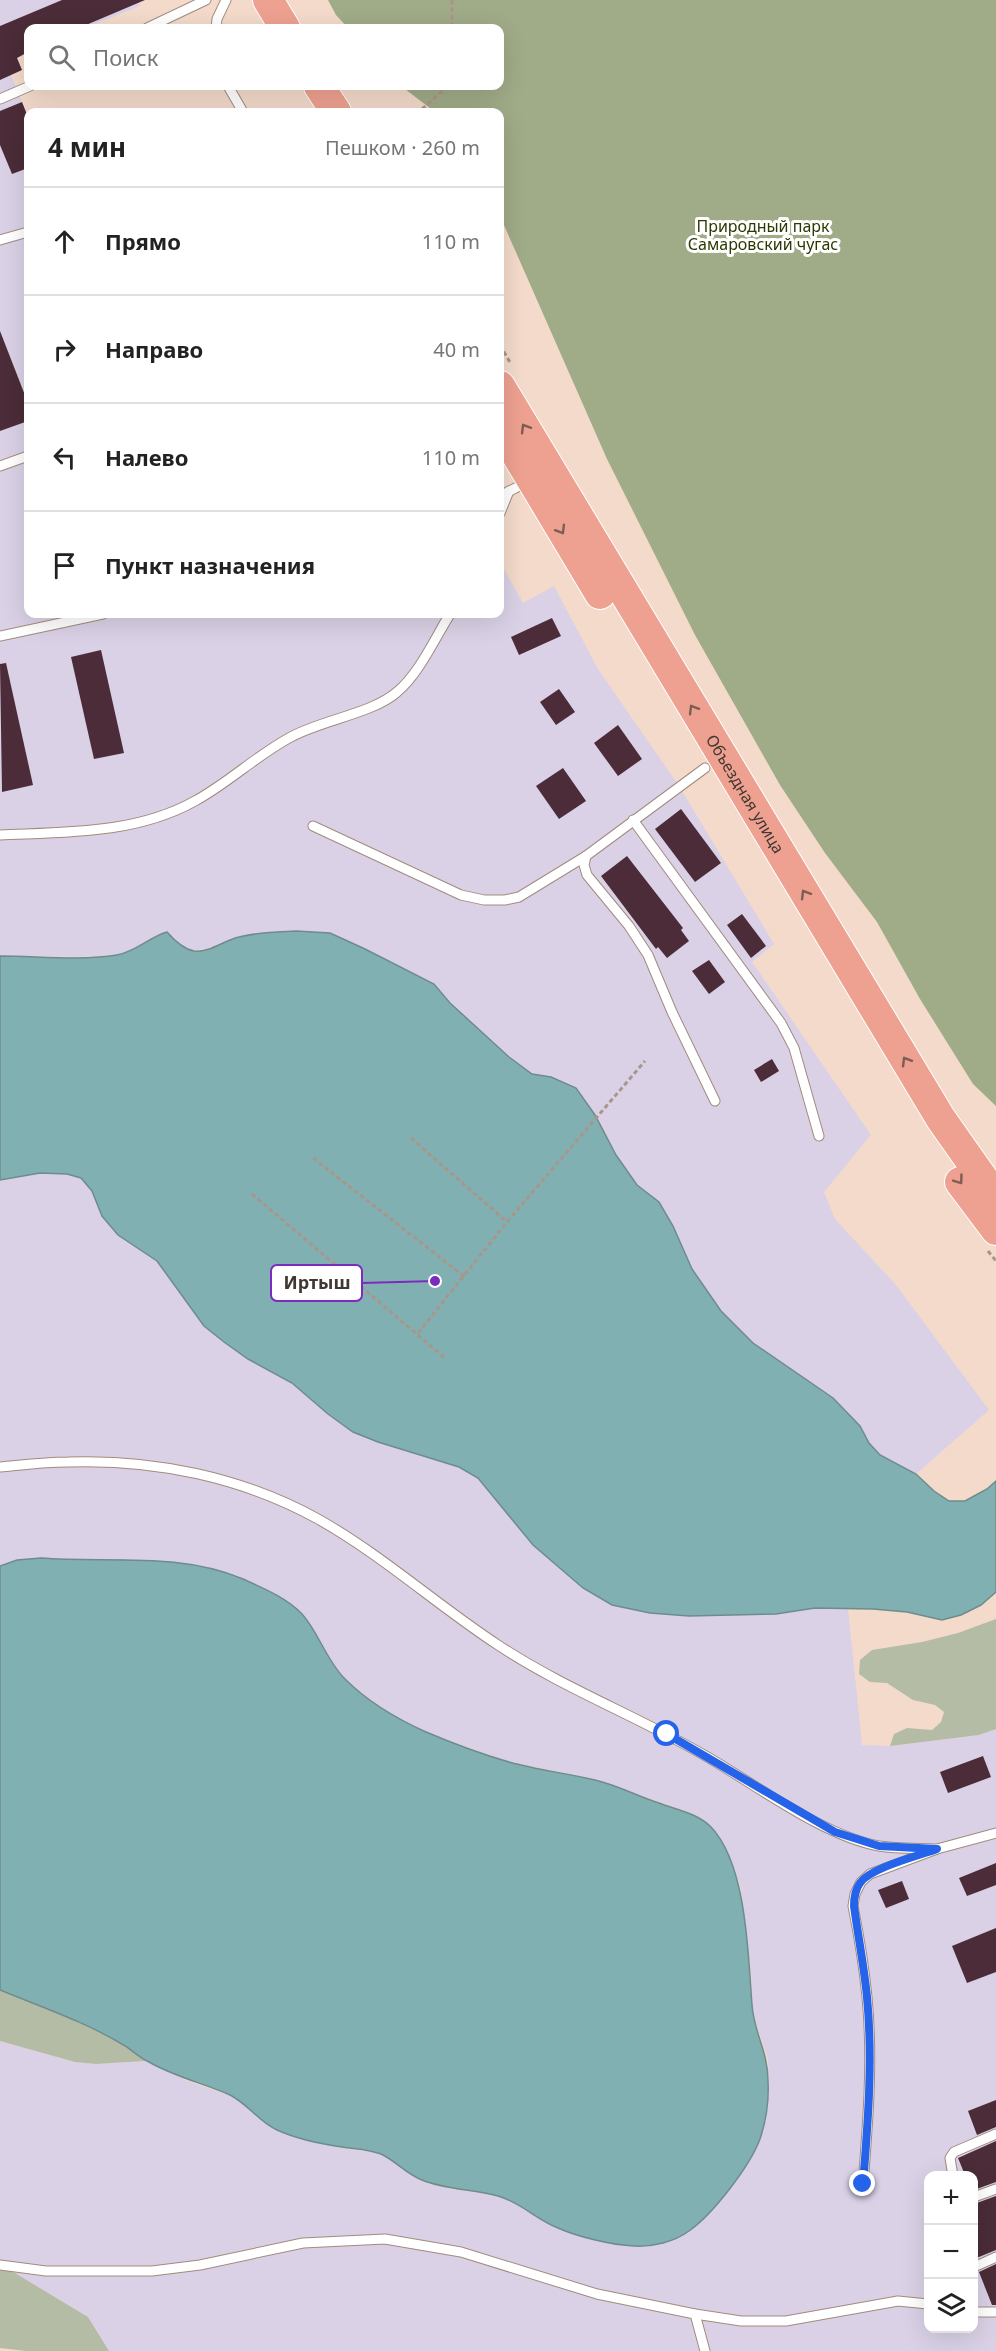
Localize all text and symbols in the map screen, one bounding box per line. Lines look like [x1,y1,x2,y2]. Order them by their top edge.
search box [24,24,504,90]
icon: search [45,41,78,74]
text: Поиск [93,42,158,72]
text: 4 мин [48,129,126,165]
text: Пешком · 260 m [325,134,480,161]
park label: Природный парк Самаровский чугас [688,215,838,255]
icon: ahead [48,225,81,258]
text: Прямо [105,226,181,256]
text: 110 m [422,228,480,255]
icon: right [48,333,81,366]
text: Направо [105,334,203,364]
text: 40 m [433,336,480,363]
one-way arrow [520,424,532,434]
icon: left [48,441,81,474]
text: Налево [105,442,188,472]
text: 110 m [422,444,480,471]
one-way arrow [554,524,566,534]
icon: arrive [48,549,81,582]
text: Пункт назначения [105,550,315,580]
one-way arrow [689,705,700,715]
street label: Объездная улица [701,730,790,858]
one-way arrow [800,890,812,900]
one-way arrow [901,1057,913,1067]
one-way arrow [952,1173,963,1184]
callout: Иртыш [271,1265,362,1301]
text: Иртыш [283,1270,351,1294]
route start [653,1720,679,1746]
route end [849,2170,875,2196]
map controls [924,2171,978,2333]
button: + [924,2171,978,2225]
button: − [924,2225,978,2279]
button: layers [924,2279,978,2333]

